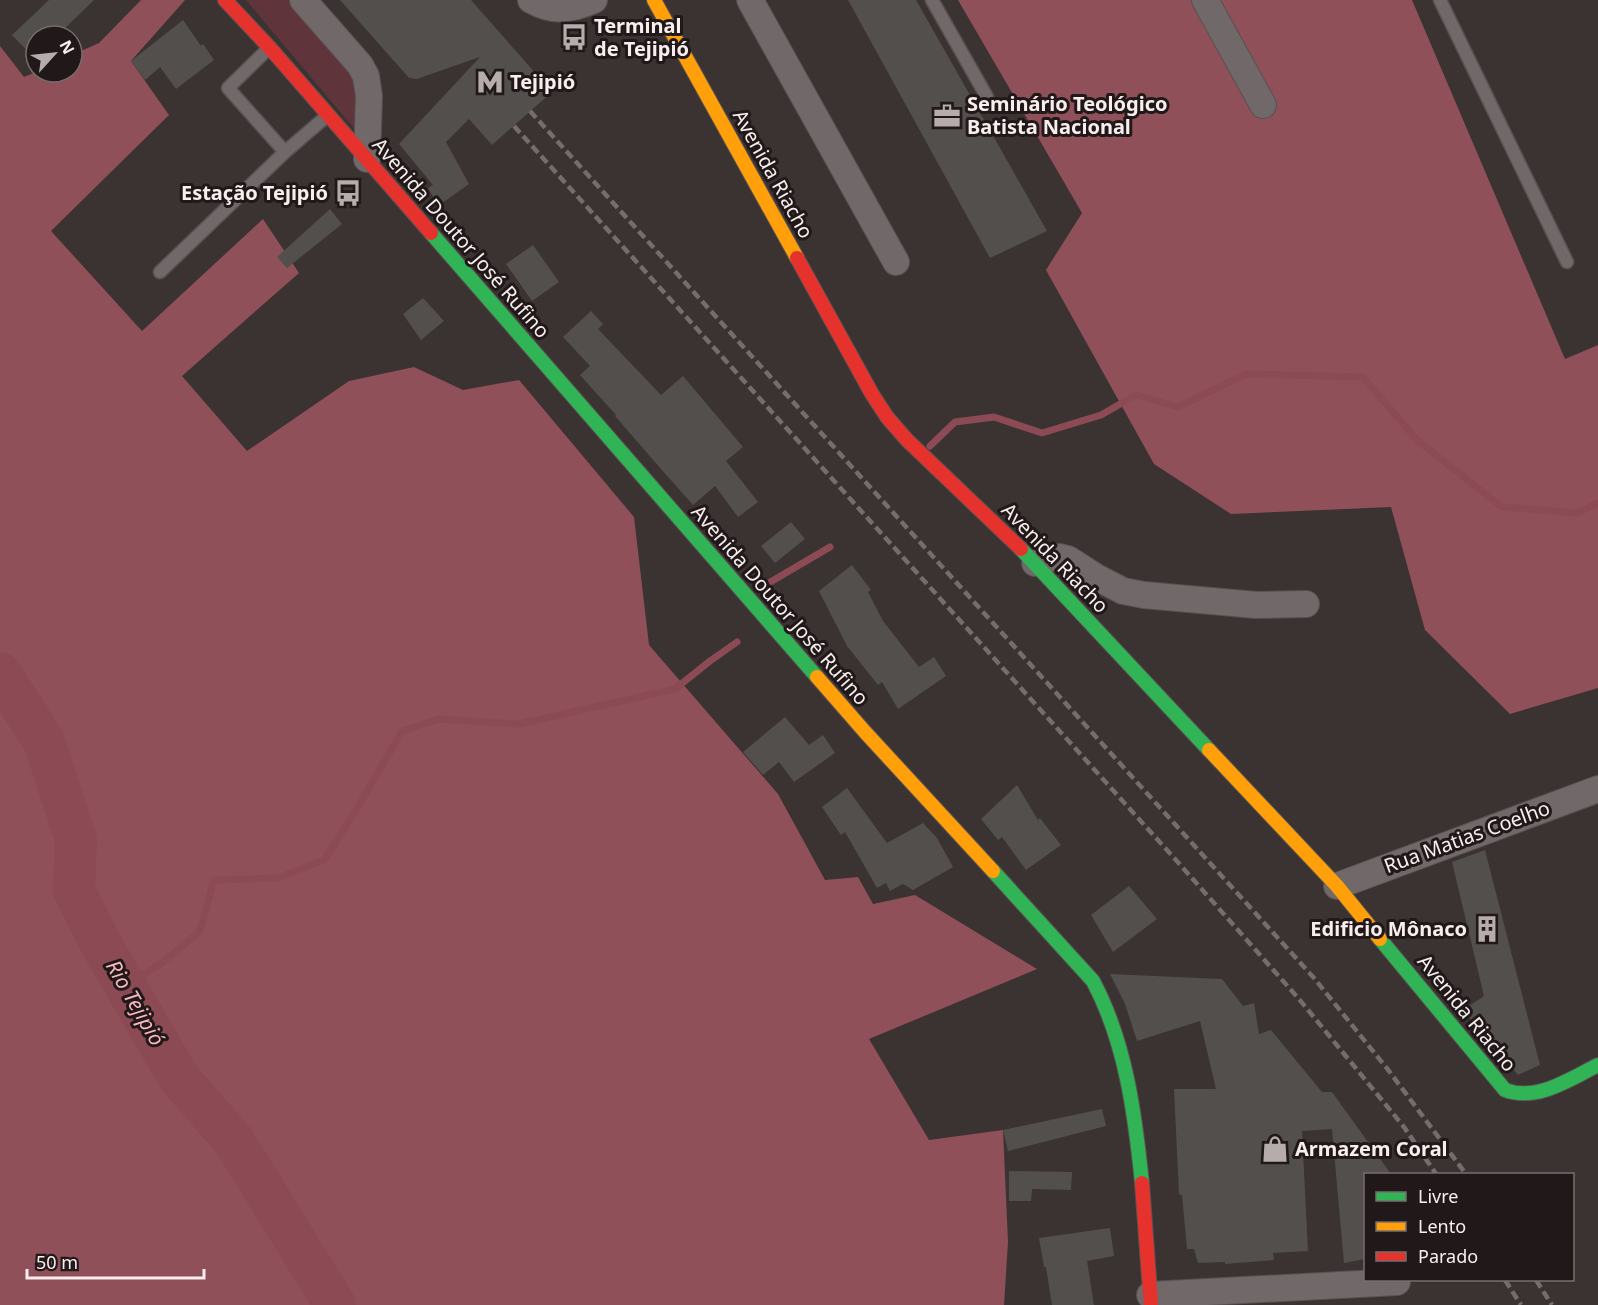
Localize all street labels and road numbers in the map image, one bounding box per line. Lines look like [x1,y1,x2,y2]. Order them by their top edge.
street label: Avenida Riacho [727,105,820,243]
street label: Avenida Doutor José Rufino [367,132,556,344]
street label: Avenida Riacho [996,497,1115,619]
street label: Avenida Doutor José Rufino [686,499,875,711]
street label: Rua Matias Coelho [1380,794,1553,879]
street label: Avenida Riacho [1412,948,1523,1077]

